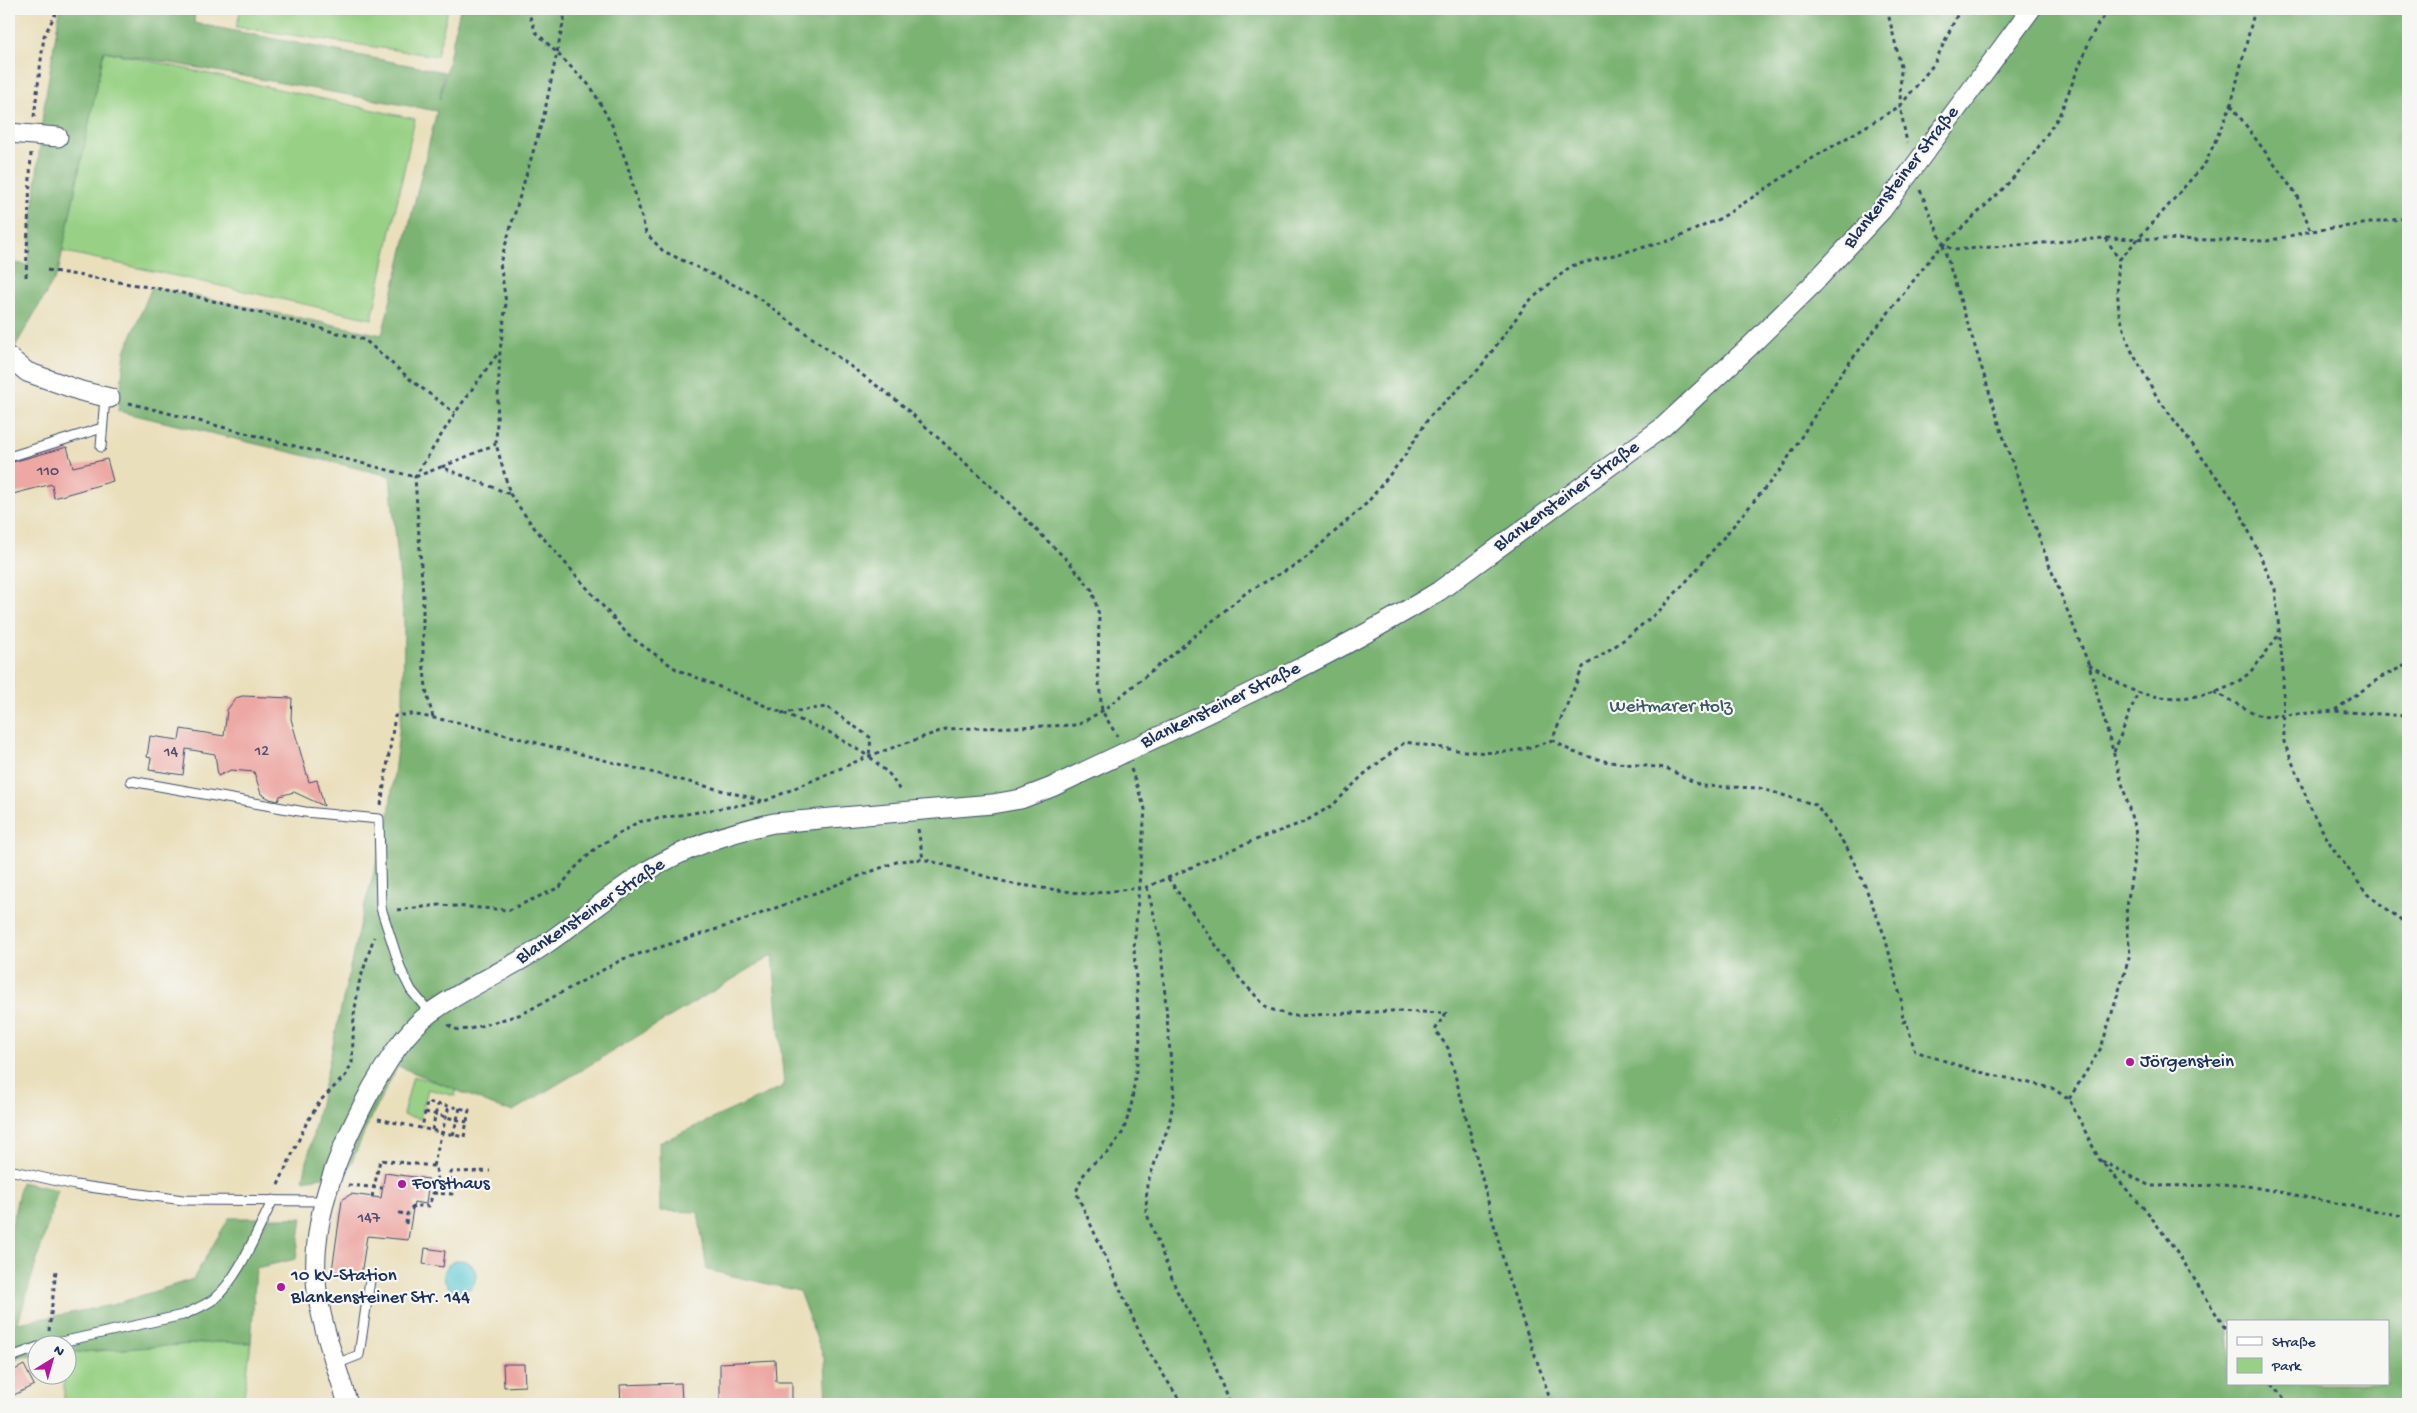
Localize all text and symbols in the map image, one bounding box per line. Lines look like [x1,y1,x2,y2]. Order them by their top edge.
street label: Blankensteiner Straße [1839,102,1965,255]
street label: Blankensteiner Straße [1489,436,1645,558]
house number: 110 [36,463,59,482]
street label: Blankensteiner Straße [1137,657,1305,755]
park label: Weitmarer Holz [1610,696,1733,719]
house number: 12 [254,743,269,762]
house number: 14 [163,744,178,763]
street label: Blankensteiner Straße [511,854,670,971]
place label: Jörgenstein [2140,1051,2234,1074]
marker: Jörgenstein [2124,1056,2136,1068]
place label: Forsthaus [411,1173,491,1196]
marker: Forsthaus [396,1178,408,1190]
house number: 147 [357,1210,381,1229]
place label: 10 kV-Station Blankensteiner Str. 144 [290,1265,470,1310]
marker: 10 kV-Station Blankensteiner Str. 144 [275,1281,287,1293]
legend [2227,1320,2390,1386]
text: Straße [2272,1334,2316,1352]
north arrow [28,1336,78,1386]
text: N [50,1342,67,1361]
text: Park [2271,1358,2302,1376]

